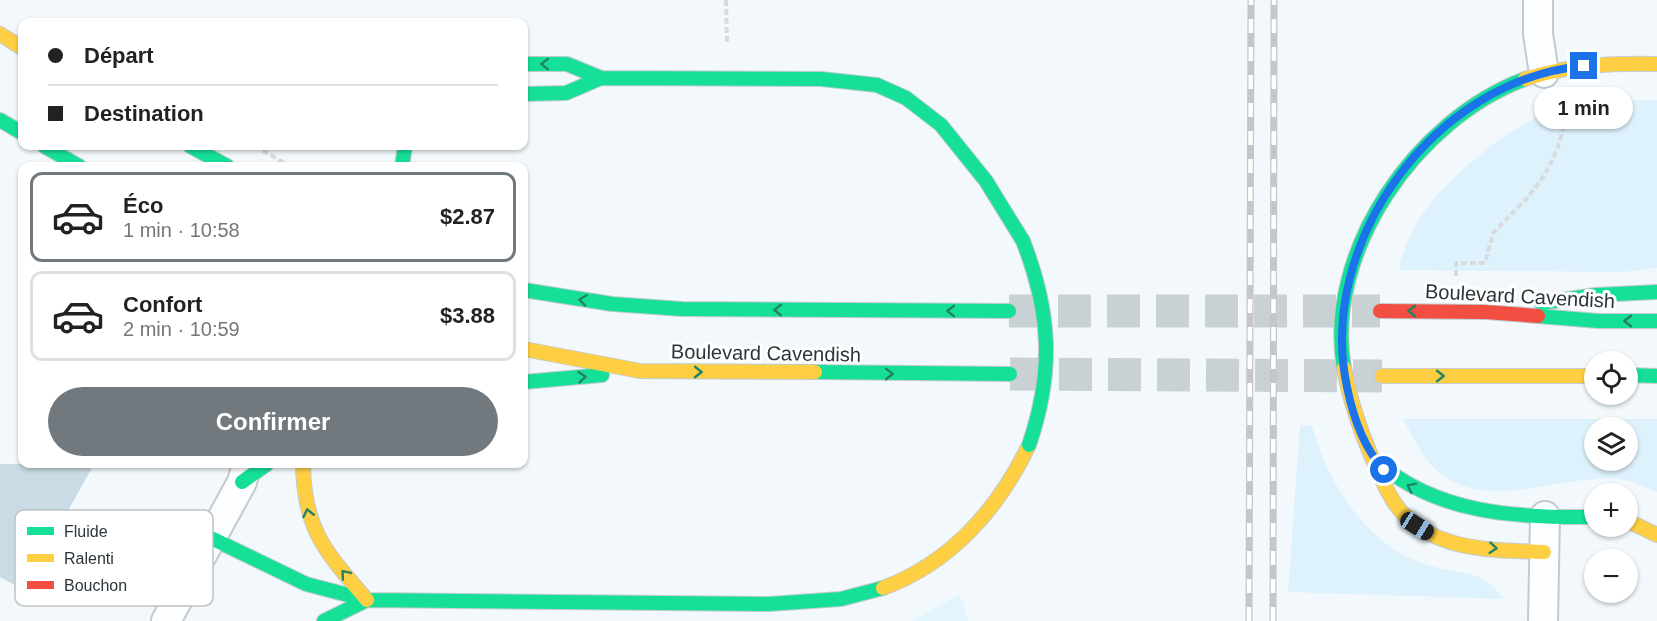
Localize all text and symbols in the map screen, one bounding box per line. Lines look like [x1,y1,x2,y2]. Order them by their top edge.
text: Départ [84,43,154,68]
route end [1570,52,1597,79]
one-way arrow [541,58,550,70]
callout: 1 min [1534,87,1634,129]
text: 1 min [1557,97,1610,119]
text: Destination [84,101,204,126]
icon: car [51,190,105,244]
text: Éco [123,193,163,218]
text: $2.87 [440,204,495,229]
text: 1 min · 10:58 [123,219,240,241]
street label: Boulevard Cavendish [1424,280,1616,312]
icon: car [51,289,105,343]
text: Confort [123,292,202,317]
one-way arrow [579,294,588,307]
text: $3.88 [440,303,495,328]
one-way arrow [773,304,782,316]
one-way arrow [946,305,955,317]
one-way arrow [1408,305,1417,317]
one-way arrow [1623,315,1632,327]
text: 2 min · 10:59 [123,318,240,340]
street label: Boulevard Cavendish [671,340,861,366]
map controls [1584,351,1638,603]
button: locate [1584,351,1638,405]
one-way arrow [694,366,703,378]
one-way arrow [885,368,894,380]
one-way arrow [1436,370,1445,382]
one-way arrow [577,371,586,384]
button: Confirmer [48,387,498,456]
button: layers [1584,417,1638,471]
route start [1370,456,1397,483]
one-way arrow [1406,482,1417,494]
button: + [1584,483,1638,537]
one-way arrow [302,509,315,519]
car [1397,509,1437,543]
legend [15,510,213,606]
text: Fluide [64,523,108,540]
one-way arrow [1488,541,1498,554]
button: − [1584,549,1638,603]
text: Ralenti [64,550,114,567]
one-way arrow [341,570,352,581]
text: Bouchon [64,577,127,594]

